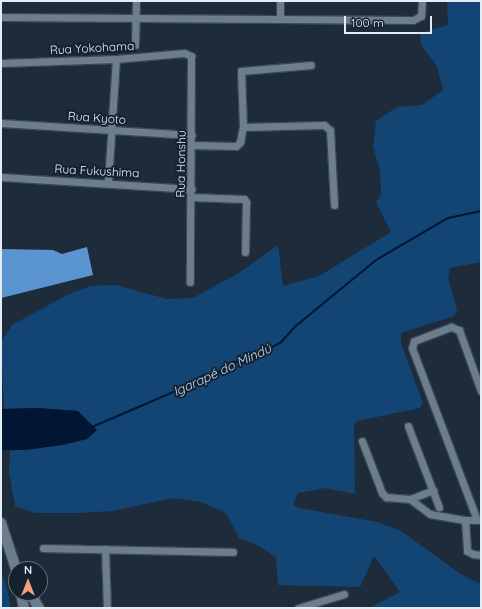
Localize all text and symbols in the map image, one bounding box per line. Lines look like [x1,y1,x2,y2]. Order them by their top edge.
scale bar [346,8,434,34]
text: 100 m [351,15,384,30]
street label: Rua Yokohama [49,39,135,57]
street label: Rua Kyoto [67,109,127,127]
street label: Rua Honshu [173,130,189,198]
street label: Rua Fukushima [54,162,140,180]
water label: Igarapé do Mindú [170,340,274,400]
north arrow [8,561,48,601]
text: N [24,563,32,577]

